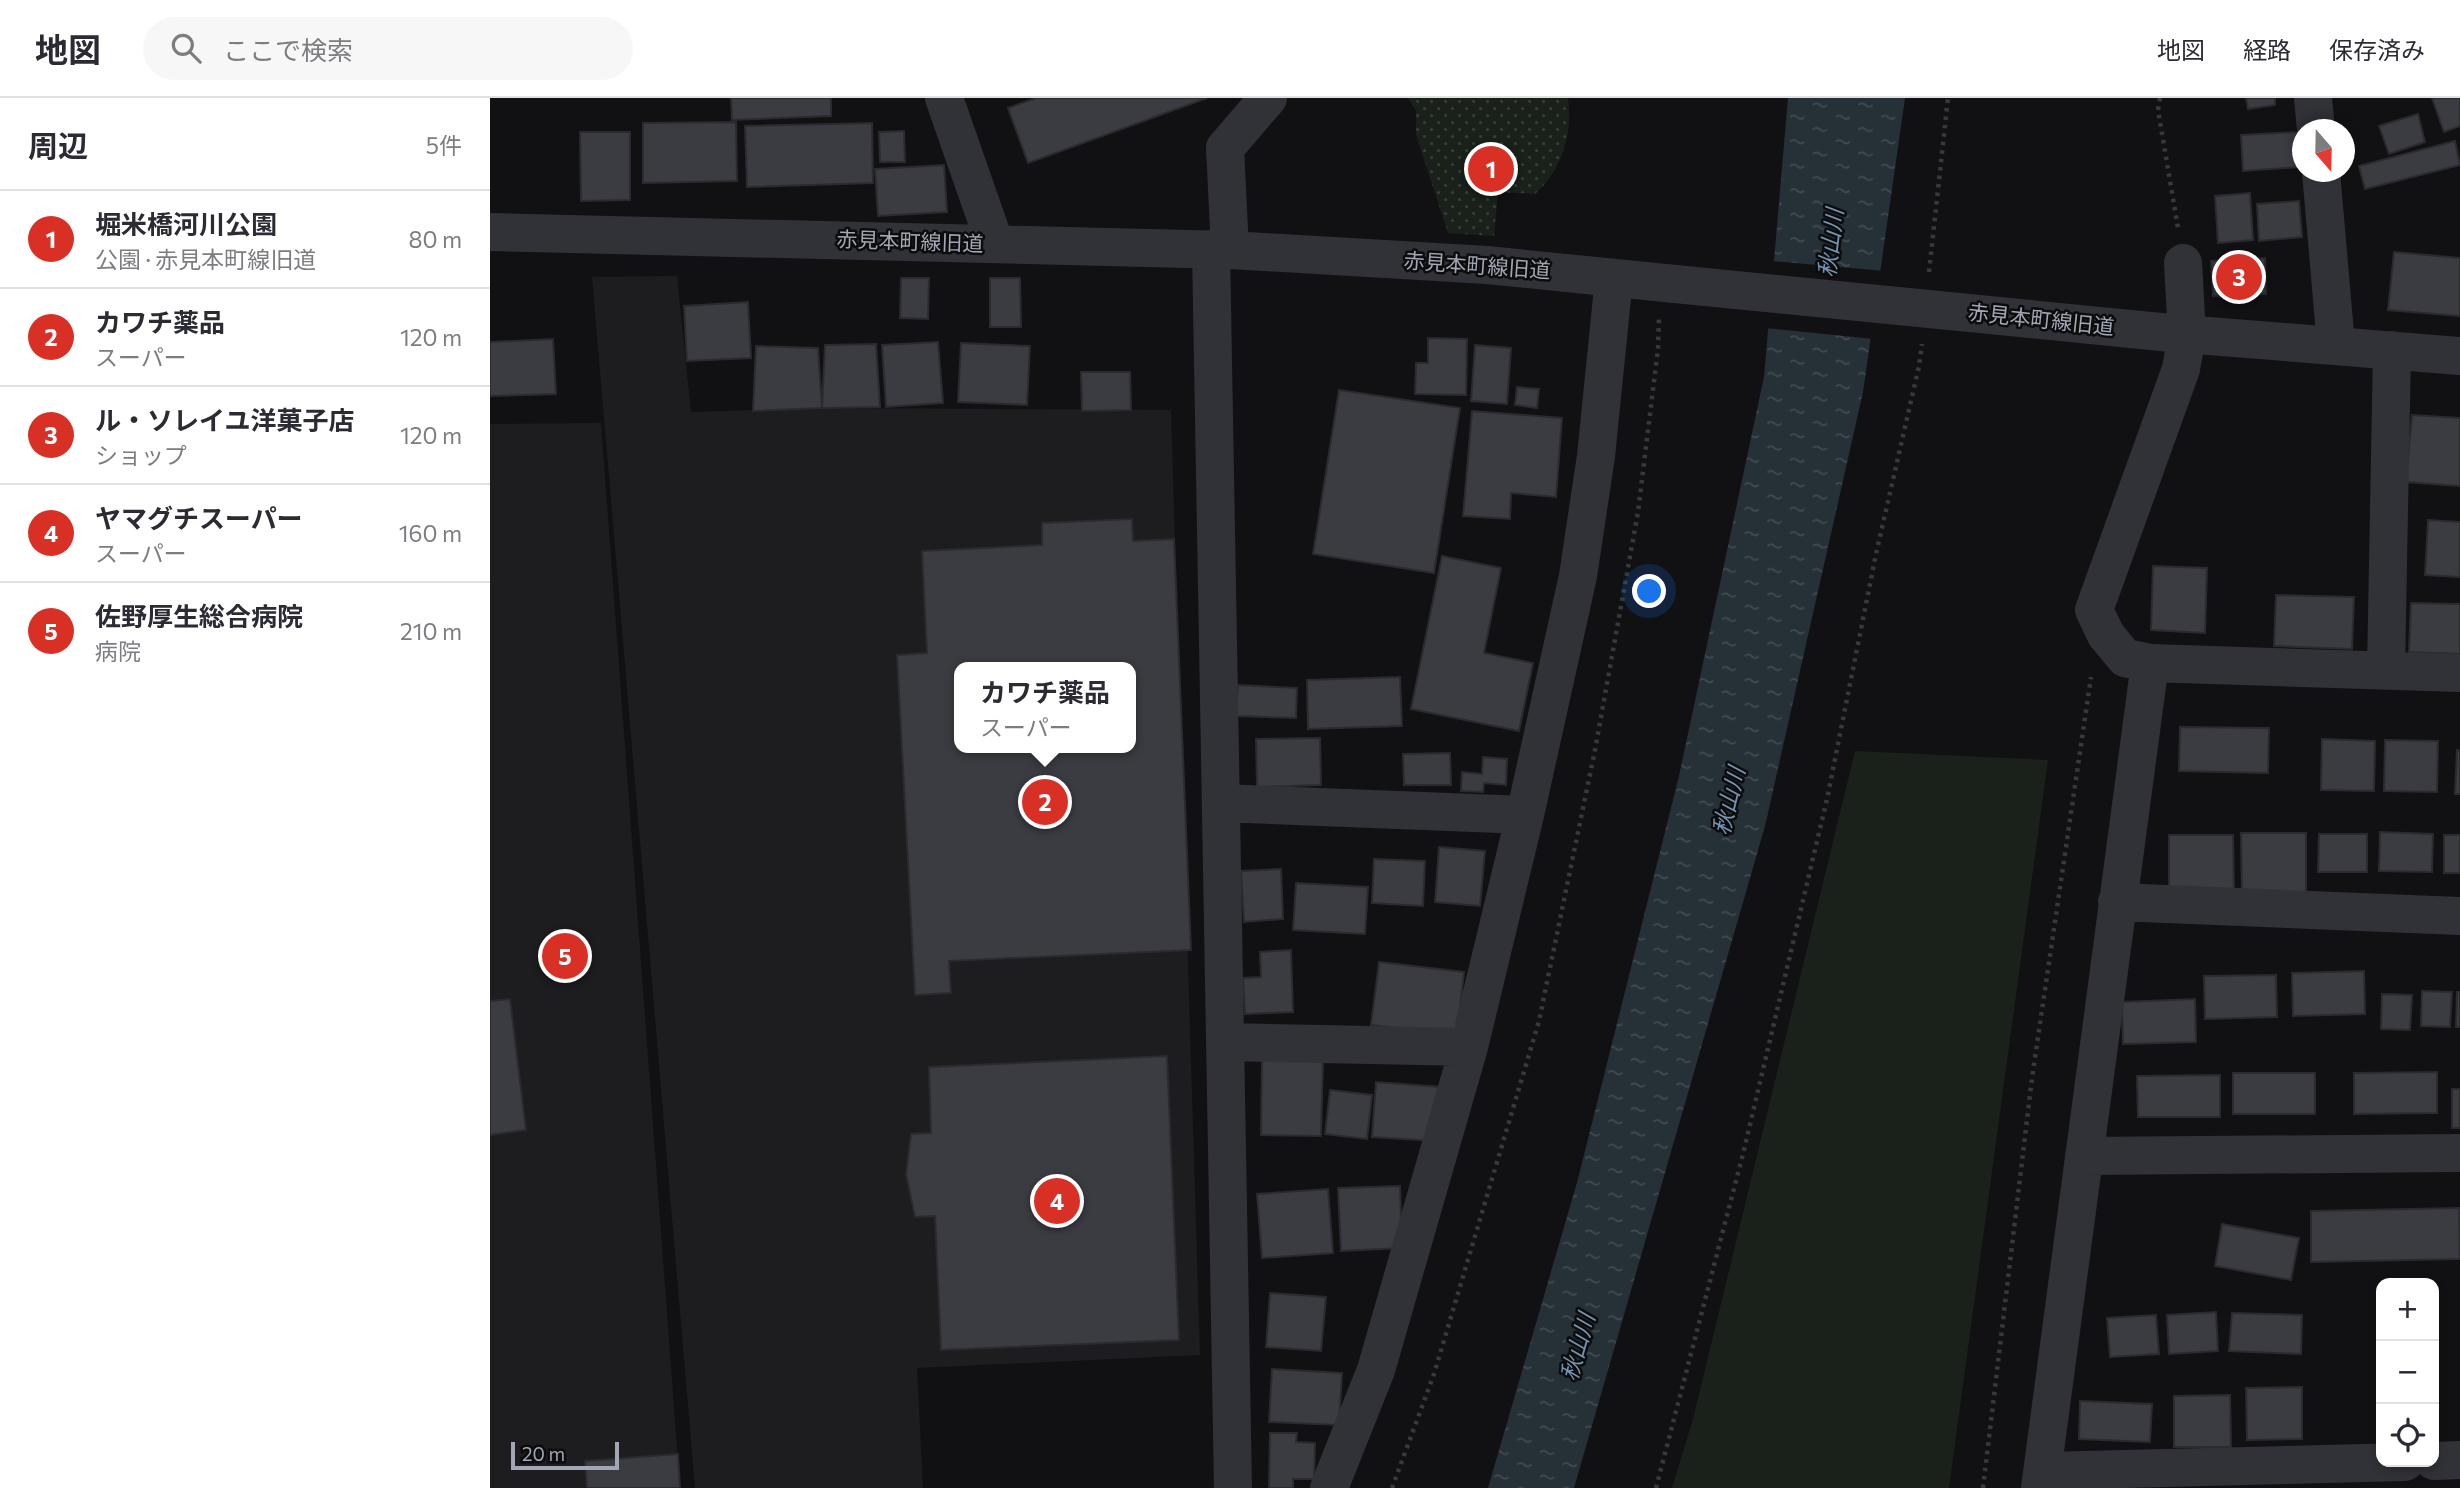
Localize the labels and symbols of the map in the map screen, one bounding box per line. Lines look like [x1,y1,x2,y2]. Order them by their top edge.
north arrow [2292,119,2355,182]
pin: 1 [1468,143,1514,195]
water label: 秋山川 [1812,204,1848,279]
street label: 赤見本町線旧道 [836,225,984,256]
street label: 赤見本町線旧道 [1403,247,1551,282]
pin: 3 [2216,251,2262,303]
street label: 赤見本町線旧道 [1967,298,2116,339]
your location [1632,574,1666,608]
water label: 秋山川 [1706,761,1751,838]
pin: 2 [1022,776,1068,828]
pin: 5 [542,930,588,982]
pin: 4 [1034,1175,1080,1227]
water label: 秋山川 [1554,1307,1601,1384]
scale bar [511,1439,620,1471]

